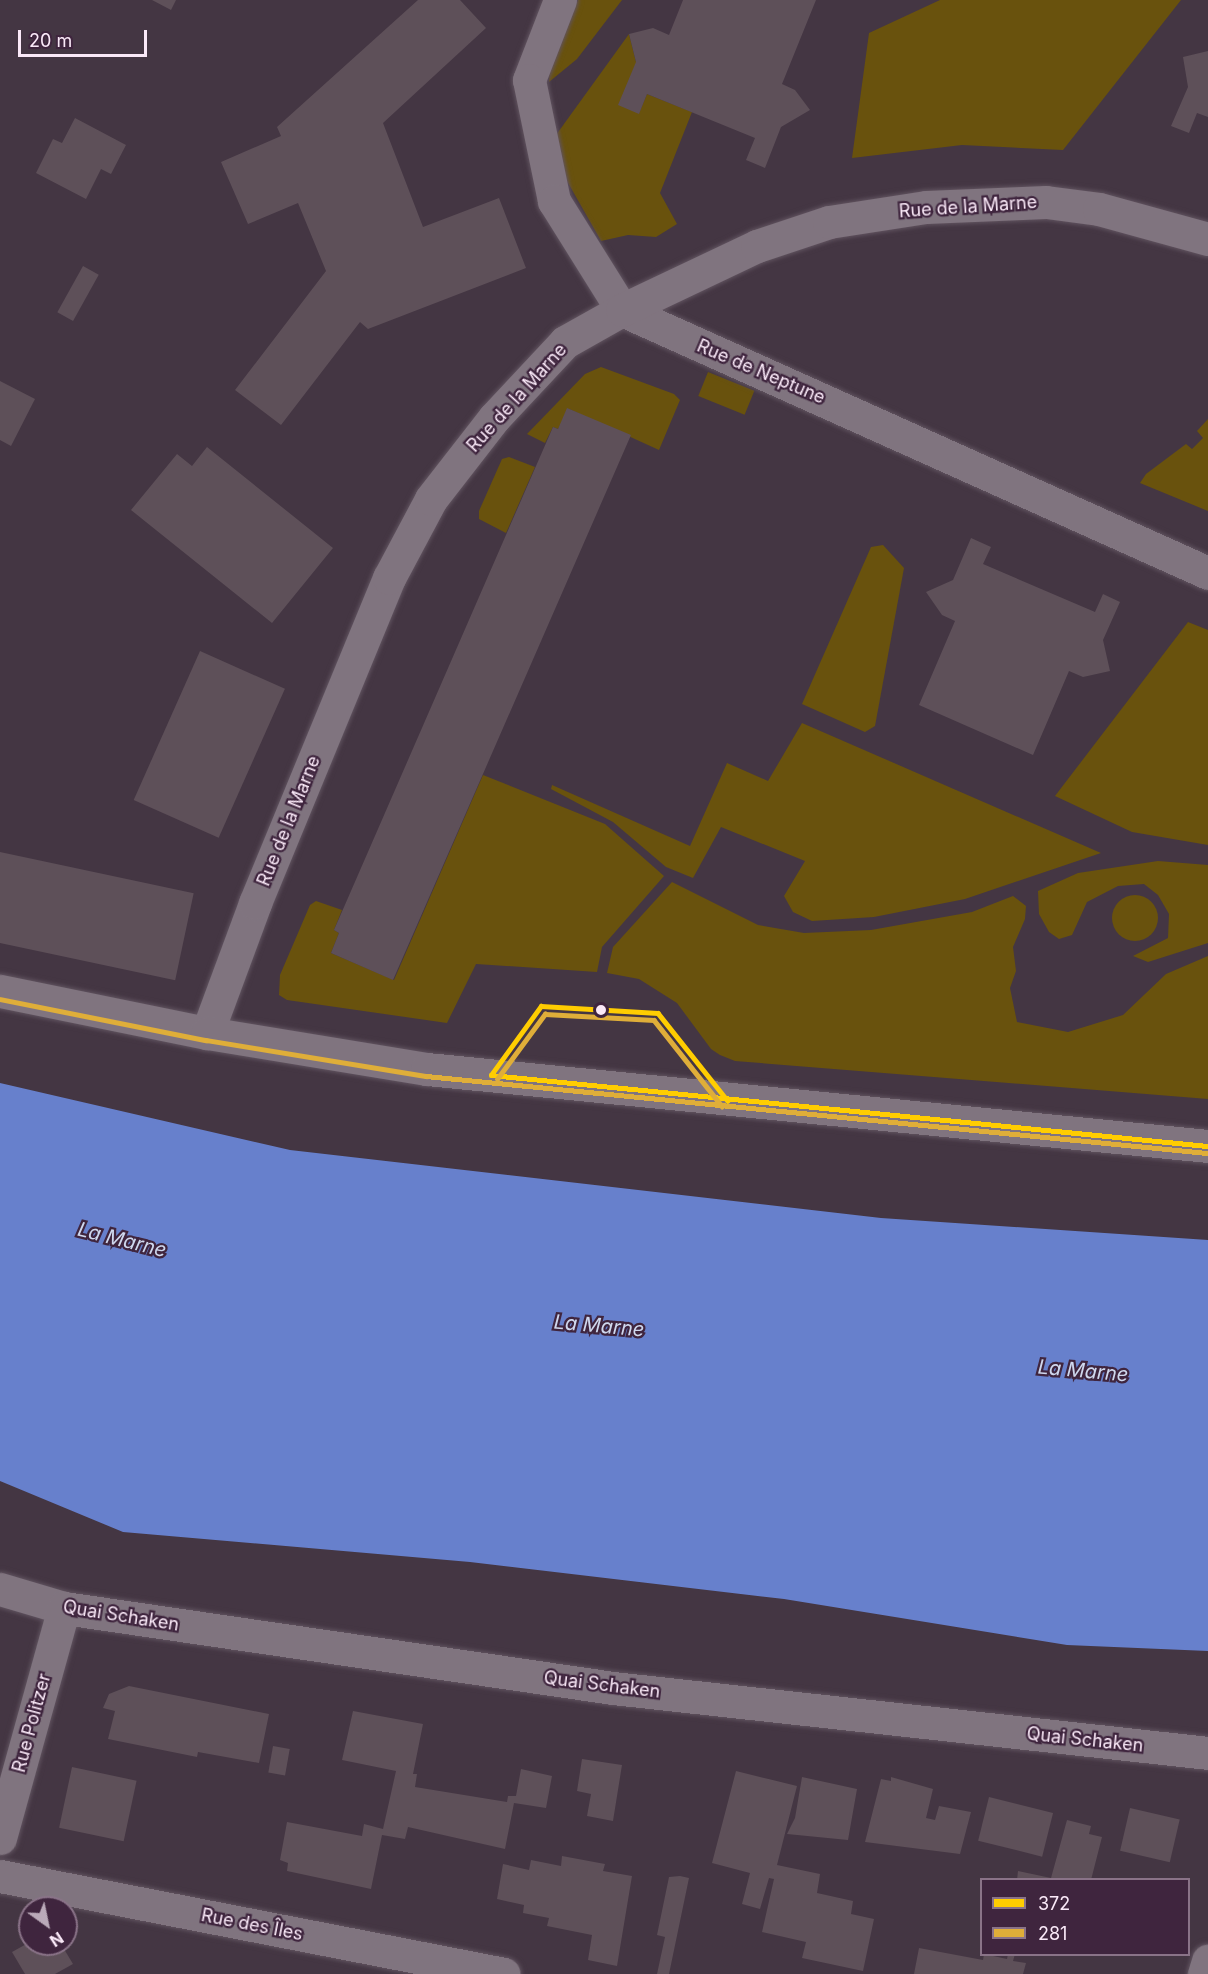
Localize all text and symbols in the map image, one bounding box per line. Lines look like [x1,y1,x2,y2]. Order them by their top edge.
scale bar [21,18,150,56]
text: 20 m [29,30,72,51]
street label: Rue de la Marne [898,191,1038,223]
street label: Rue de Neptune [694,335,828,409]
street label: Rue de la Marne [463,339,571,457]
street label: Rue de la Marne [253,753,325,889]
unlabelled marker [595,1004,607,1016]
water label: La Marne [75,1217,169,1263]
water label: La Marne [553,1310,645,1342]
water label: La Marne [1037,1355,1129,1387]
street label: Quai Schaken [61,1596,181,1636]
street label: Quai Schaken [543,1667,661,1703]
street label: Rue Politzer [8,1671,56,1775]
street label: Quai Schaken [1026,1723,1144,1757]
legend [980,1878,1190,1956]
text: 372 [1038,1893,1070,1914]
north arrow [18,1896,78,1956]
street label: Rue des Îles [199,1905,305,1945]
text: 281 [1038,1923,1067,1944]
text: N [46,1928,67,1951]

